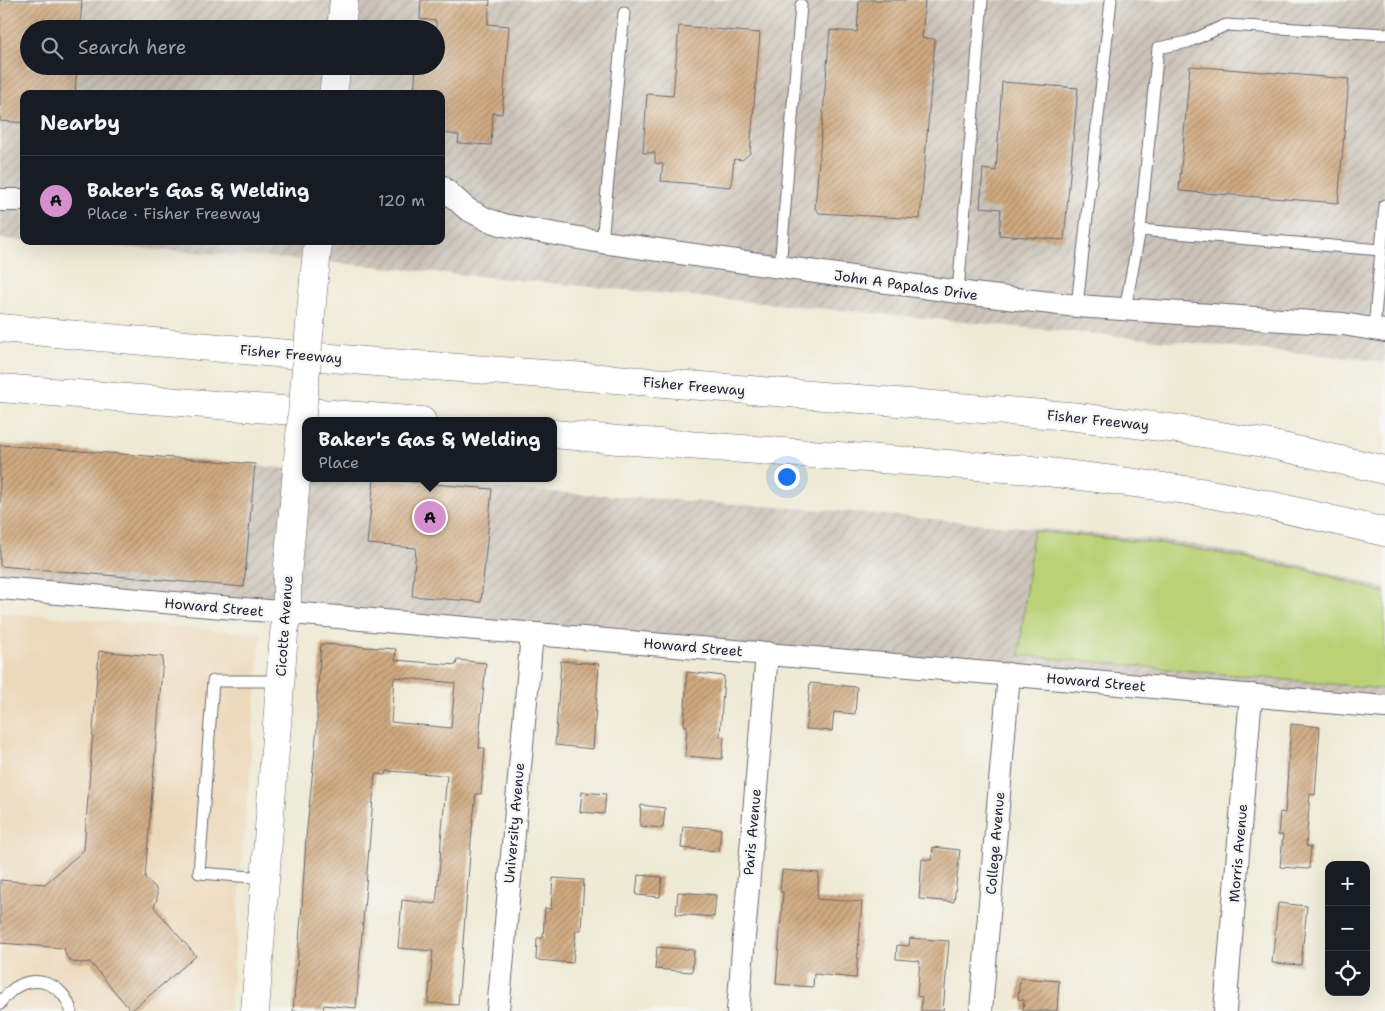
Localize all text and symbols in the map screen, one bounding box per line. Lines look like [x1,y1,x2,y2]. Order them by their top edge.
search box [20,20,445,75]
icon: search [38,34,66,62]
text: Search here [78,35,187,60]
text: Nearby [40,109,120,137]
text: Baker's Gas & Welding [87,178,309,203]
text: A [50,190,62,211]
text: 120 m [378,190,425,211]
text: Place · Fisher Freeway [87,203,261,224]
street label: John A Papalas Drive [833,266,979,304]
street label: Fisher Freeway [239,341,343,367]
street label: Fisher Freeway [642,373,746,399]
street label: Fisher Freeway [1046,406,1150,434]
popup [302,417,557,482]
text: Baker's Gas & Welding [318,427,541,452]
text: Place [318,452,359,473]
your location [774,464,800,490]
pin: A [414,498,446,536]
street label: Cicotte Avenue [271,575,297,677]
street label: Howard Street [164,594,264,620]
street label: Howard Street [643,634,743,660]
street label: Howard Street [1046,669,1146,695]
street label: University Avenue [500,762,528,884]
street label: Paris Avenue [739,788,765,876]
street label: College Avenue [982,791,1008,895]
street label: Morris Avenue [1225,803,1251,903]
map controls [1325,861,1370,996]
button: + [1325,861,1370,906]
button: − [1325,906,1370,951]
button: locate [1325,951,1370,996]

